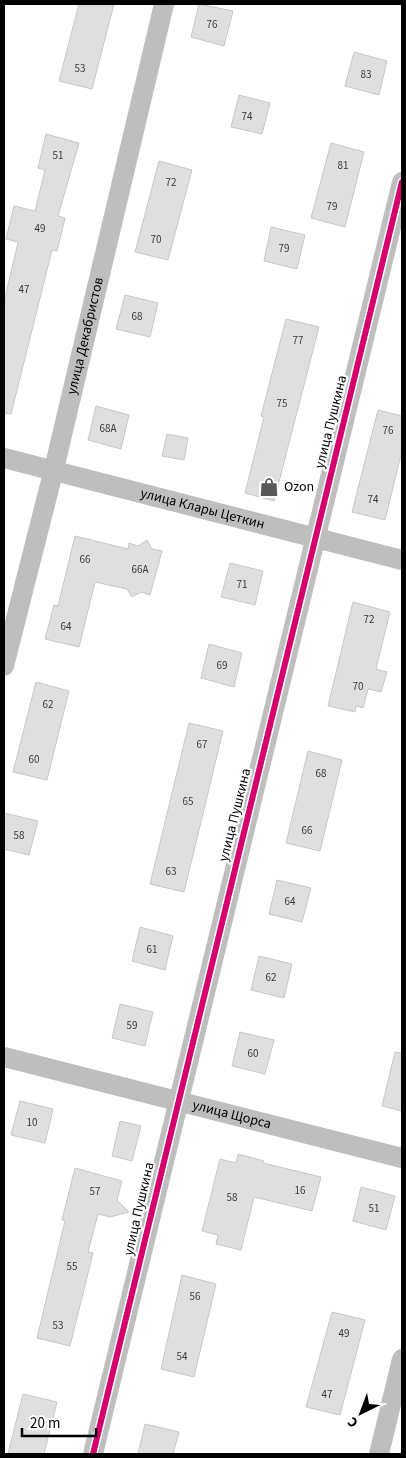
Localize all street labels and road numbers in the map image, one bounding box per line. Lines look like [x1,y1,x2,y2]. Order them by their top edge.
street label: улица Декабристов [62,275,109,397]
street label: улица Пушкина [310,373,352,471]
street label: улица Клары Цеткин [138,483,267,534]
street label: улица Пушкина [214,766,256,864]
street label: улица Щорса [190,1095,273,1134]
street label: улица Пушкина [119,1160,159,1258]

